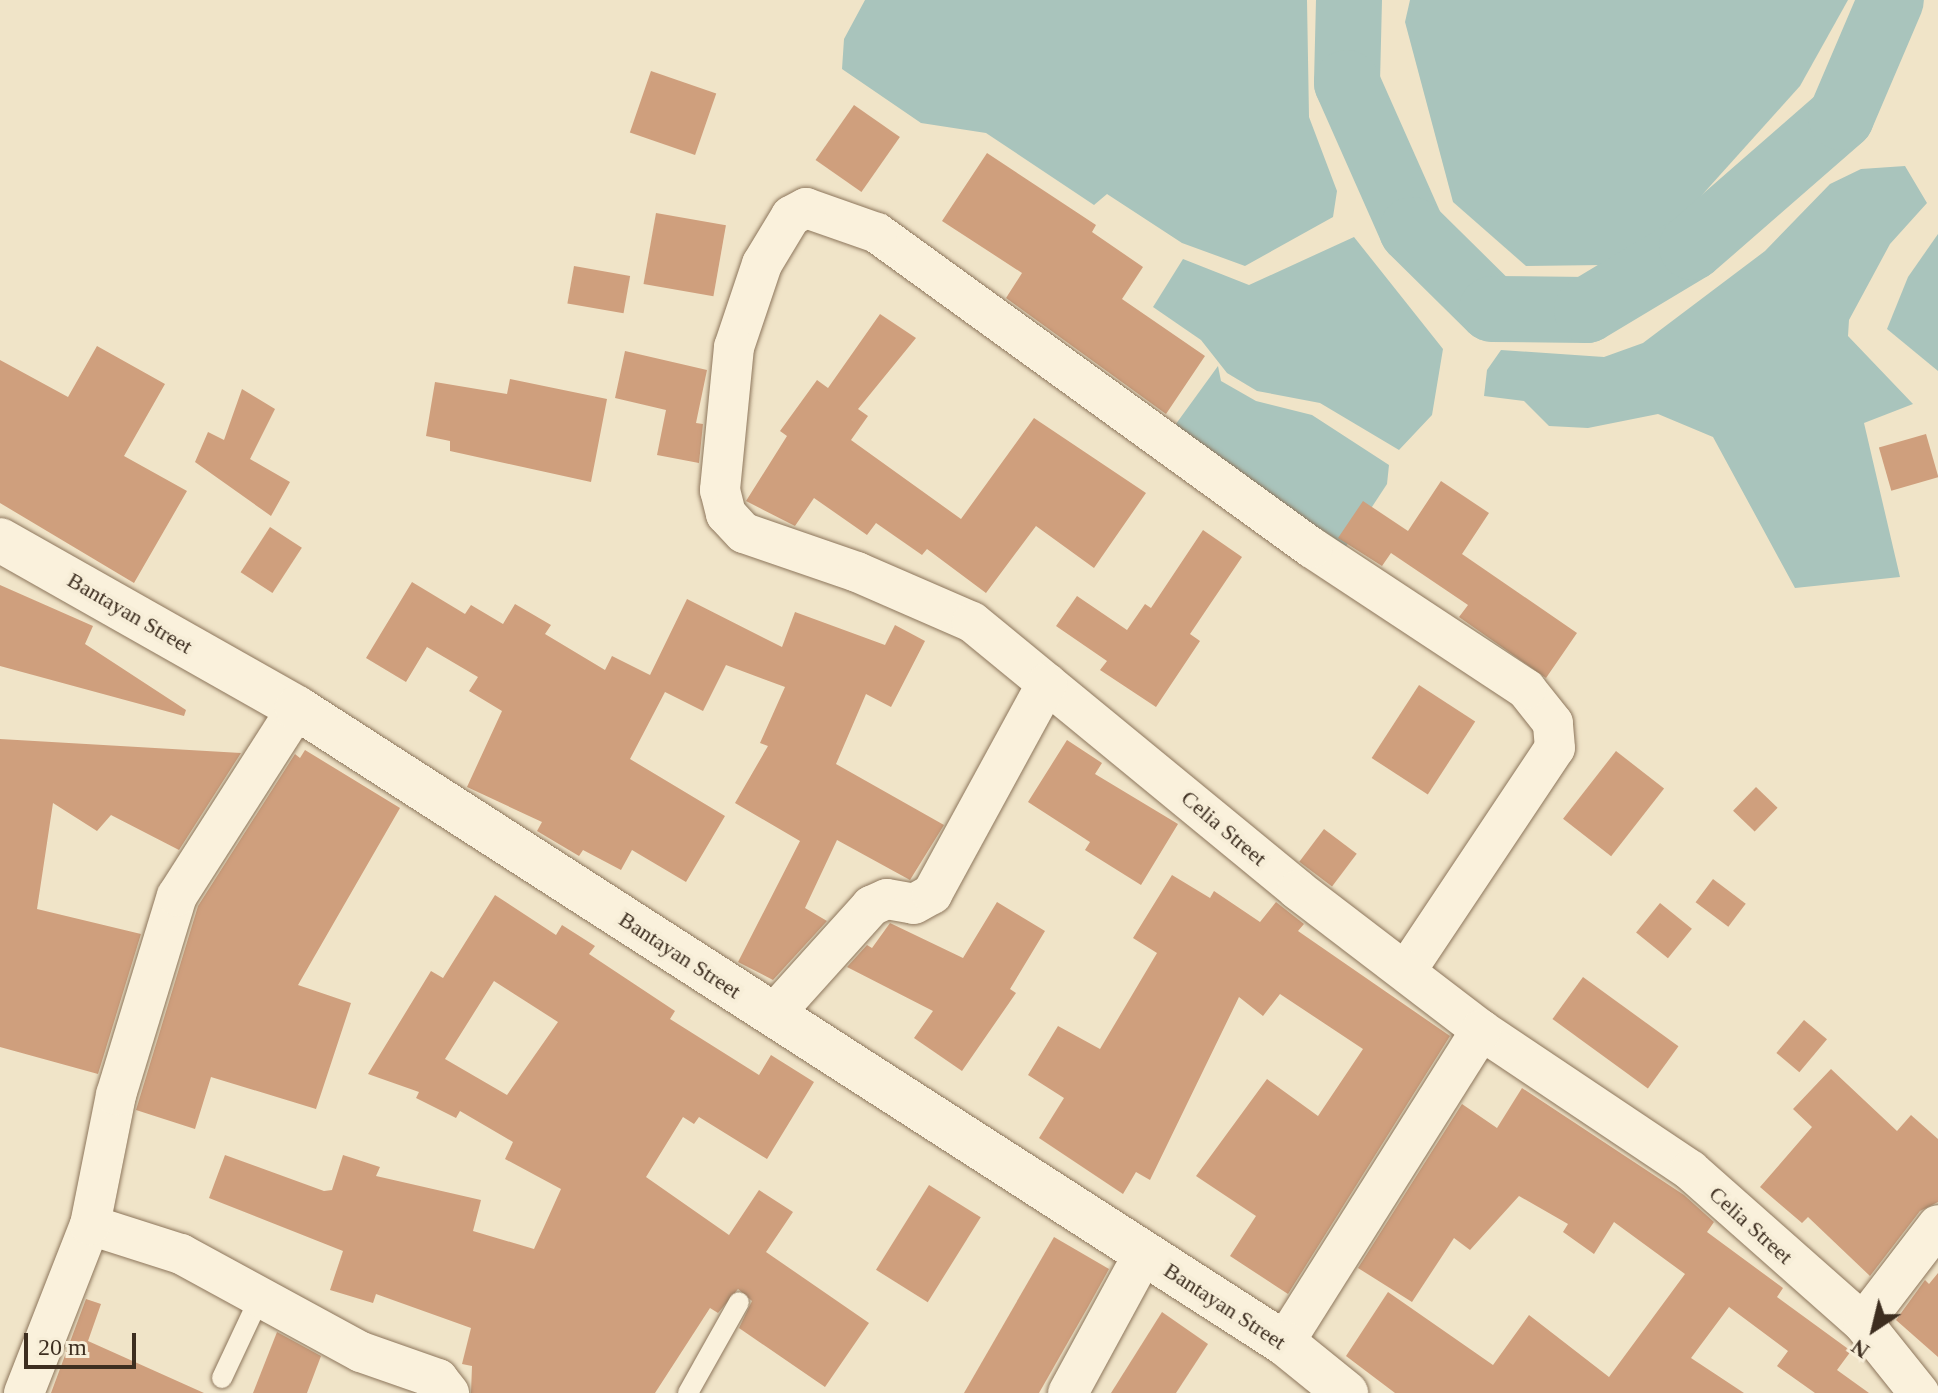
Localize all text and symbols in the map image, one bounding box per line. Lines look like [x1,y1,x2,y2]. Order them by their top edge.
street label: Bantayan Street [63,567,197,659]
street label: Celia Street [1176,785,1272,871]
street label: Bantayan Street [614,906,746,1004]
street label: Celia Street [1704,1181,1798,1269]
street label: Bantayan Street [1159,1257,1291,1355]
north arrow [1834,1289,1914,1369]
scale bar [28,1317,140,1367]
text: 20 m [38,1334,87,1360]
text: N [1846,1334,1874,1364]

